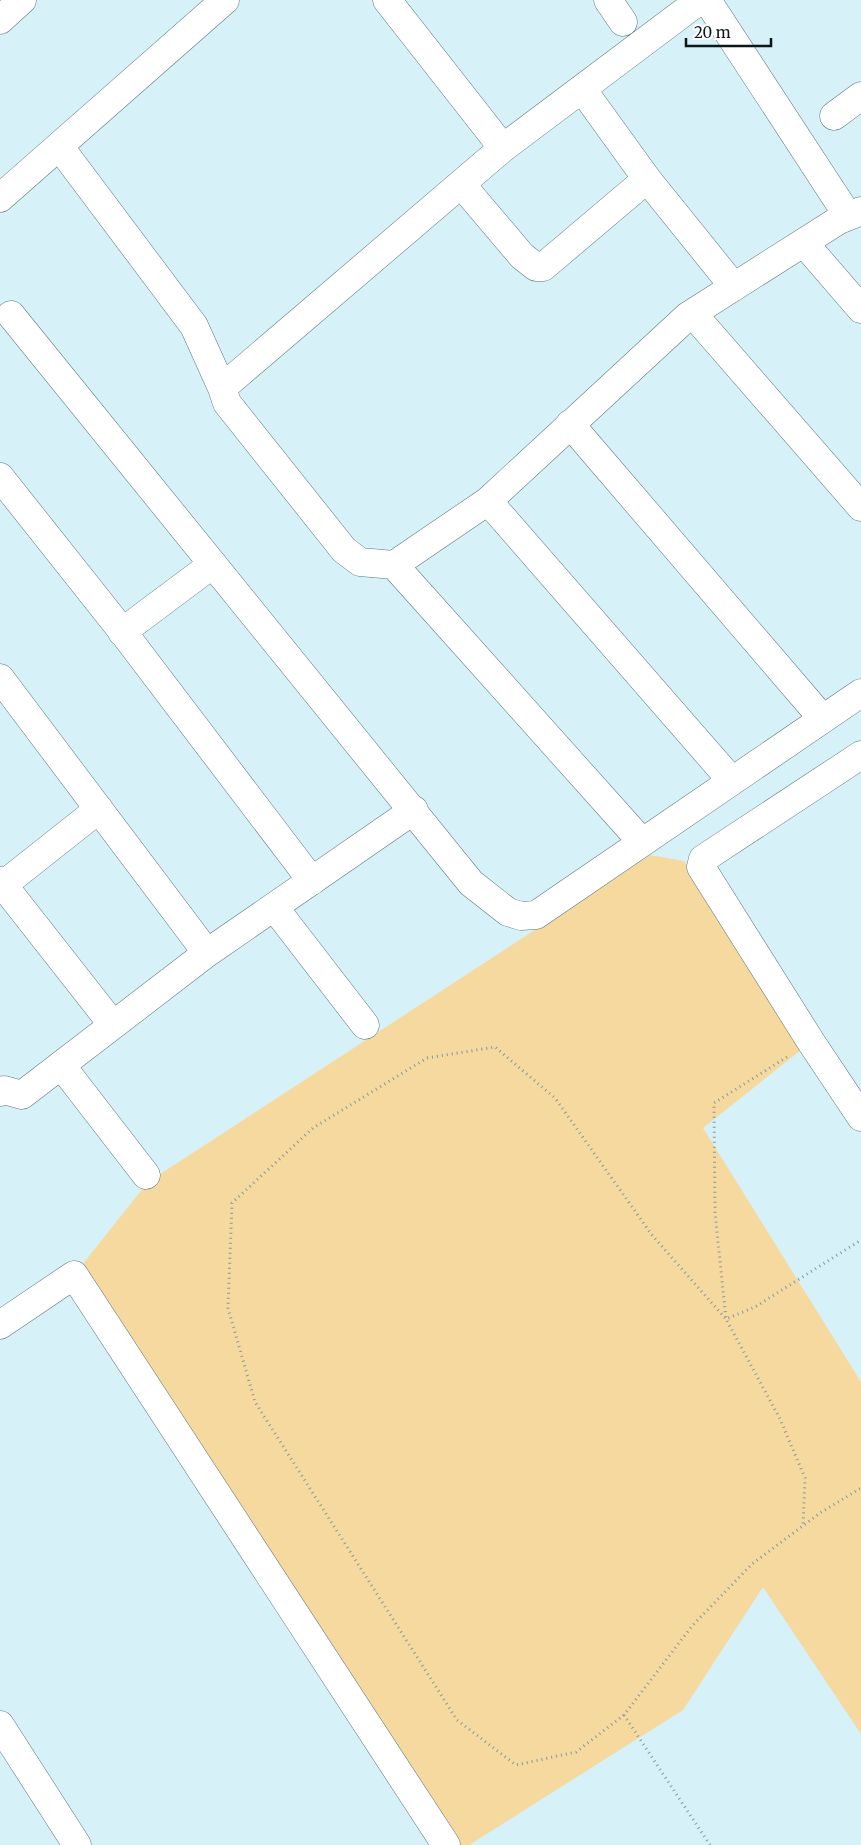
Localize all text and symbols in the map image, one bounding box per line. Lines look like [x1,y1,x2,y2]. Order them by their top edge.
scale bar [686,15,771,47]
text: 20 m [694,23,731,42]

